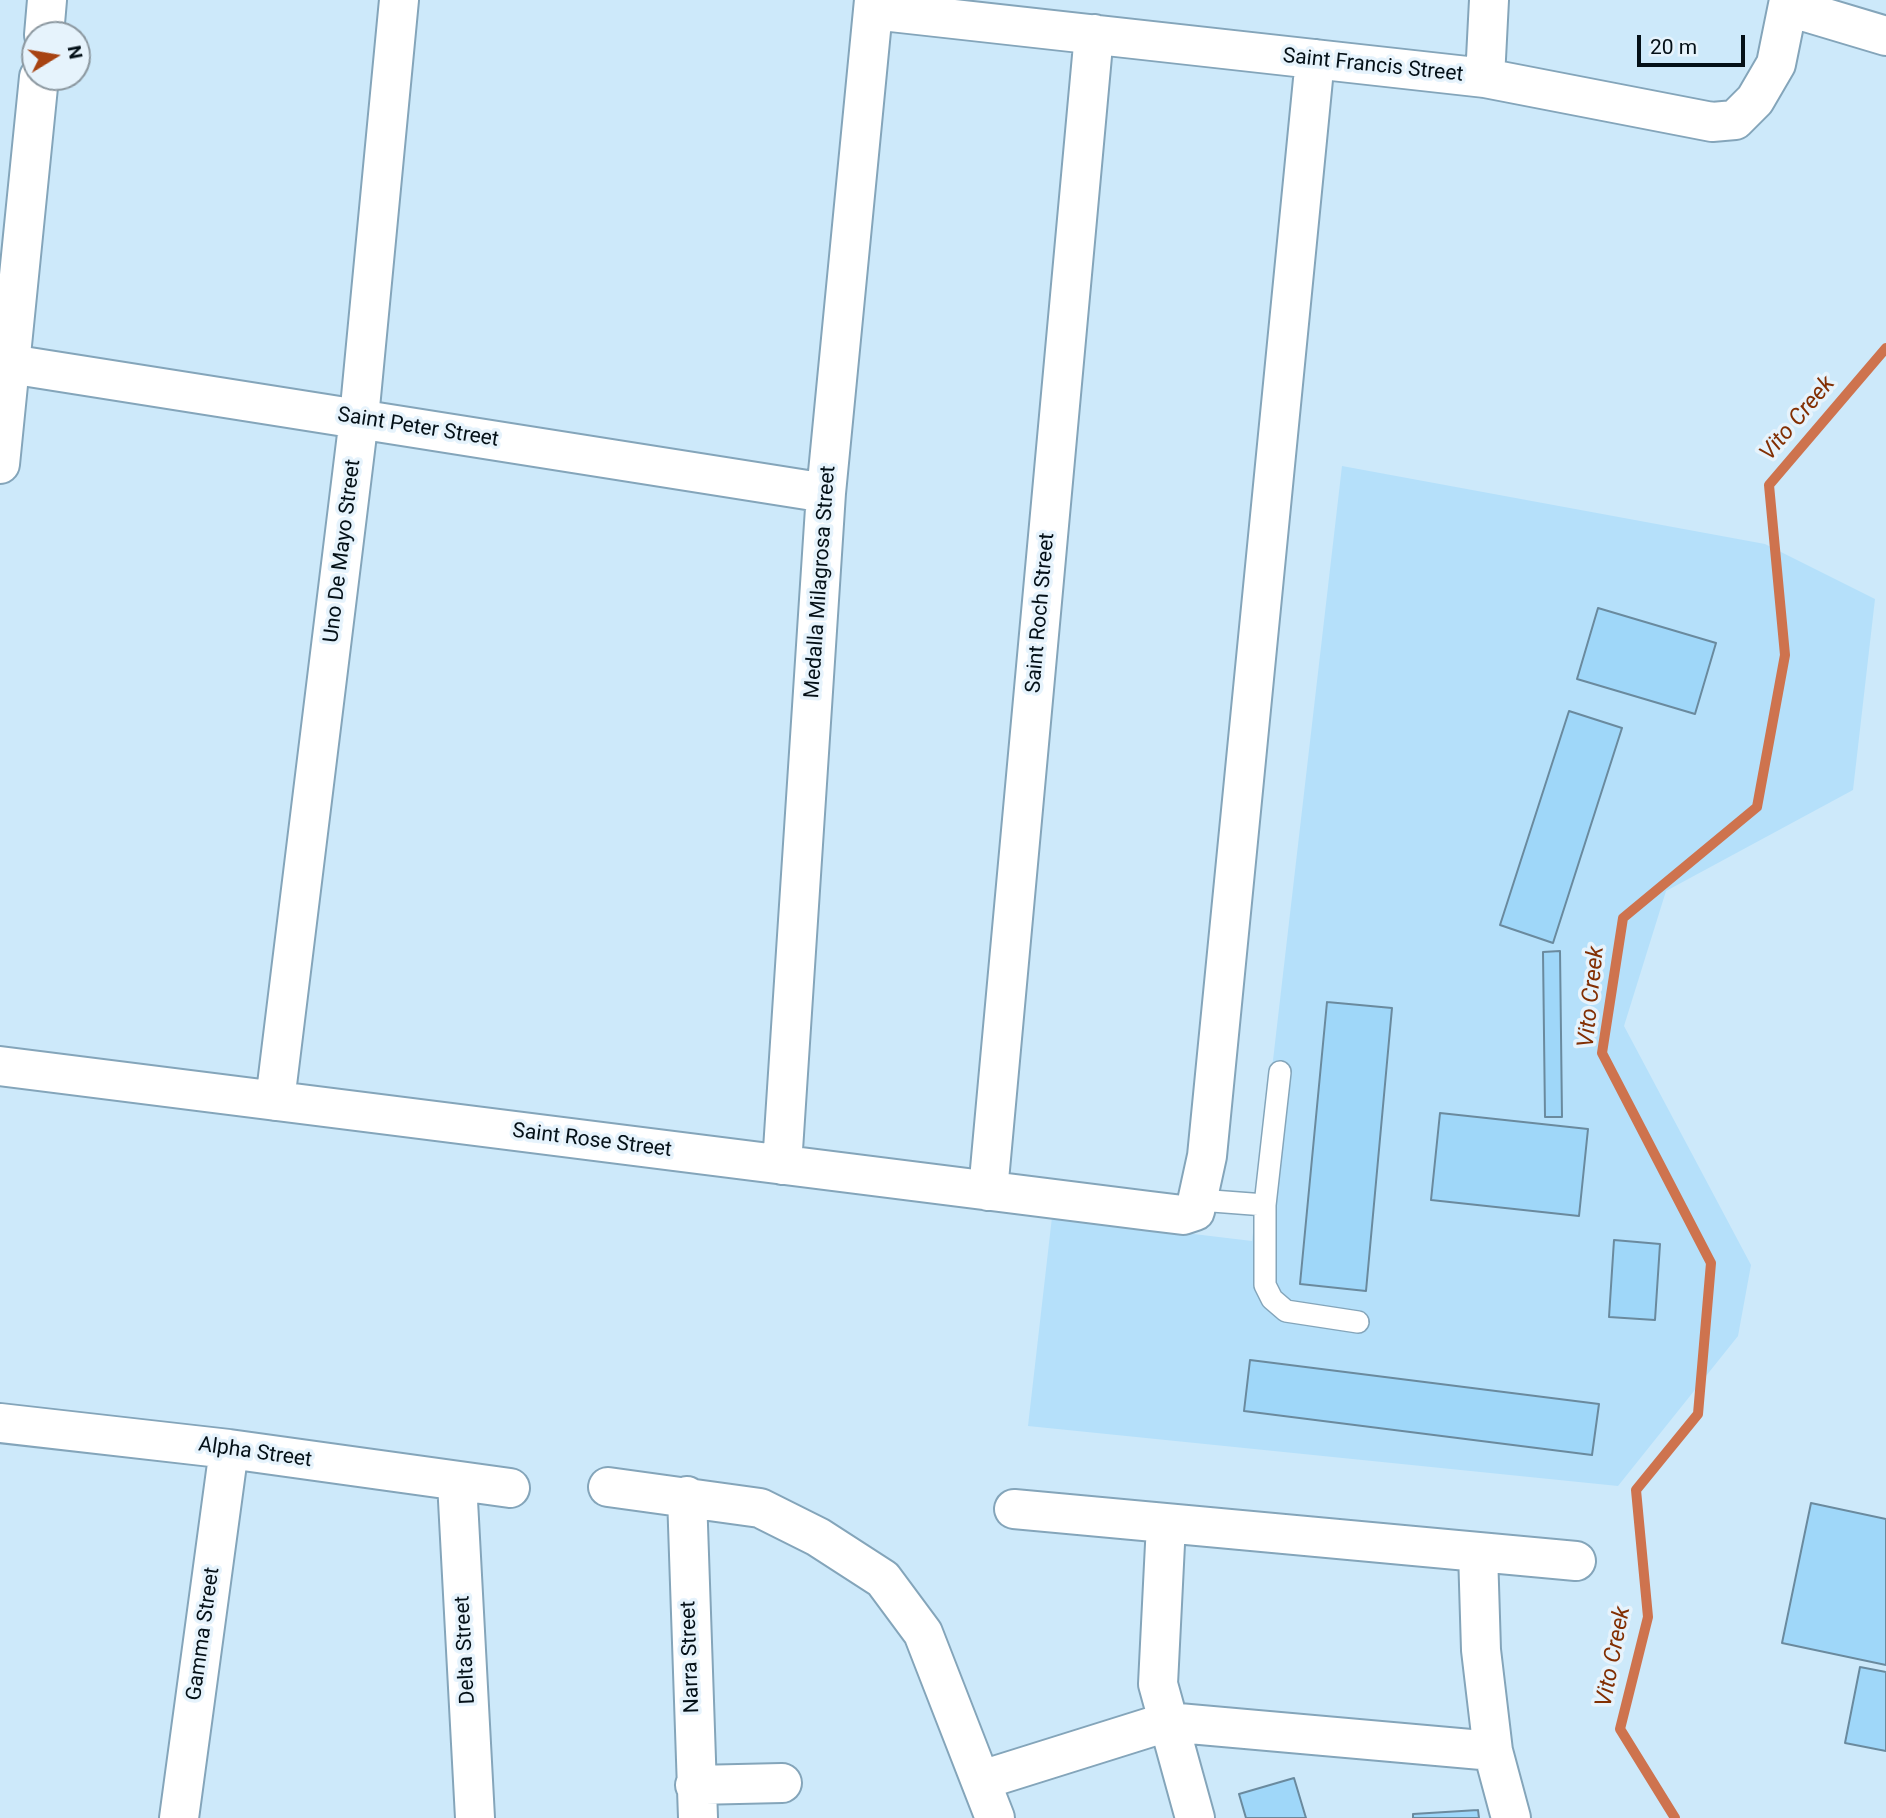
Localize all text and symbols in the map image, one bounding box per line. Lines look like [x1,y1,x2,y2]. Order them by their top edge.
north arrow [21,21,91,91]
scale bar [1641,21,1750,65]
text: 20 m [1650,35,1697,59]
text: N [63,44,88,61]
street label: Saint Francis Street [1282,44,1464,88]
water label: Vito Creek [1755,371,1841,467]
street label: Saint Peter Street [336,403,500,453]
street label: Uno De Mayo Street [319,458,367,644]
street label: Medalla Milagrosa Street [800,465,842,699]
street label: Saint Roch Street [1021,532,1061,694]
water label: Vito Creek [1573,945,1611,1049]
street label: Saint Rose Street [511,1119,673,1163]
street label: Alpha Street [197,1433,313,1473]
street label: Gamma Street [182,1566,226,1702]
street label: Delta Street [451,1595,481,1705]
street label: Narra Street [676,1600,706,1714]
water label: Vito Creek [1591,1604,1637,1710]

